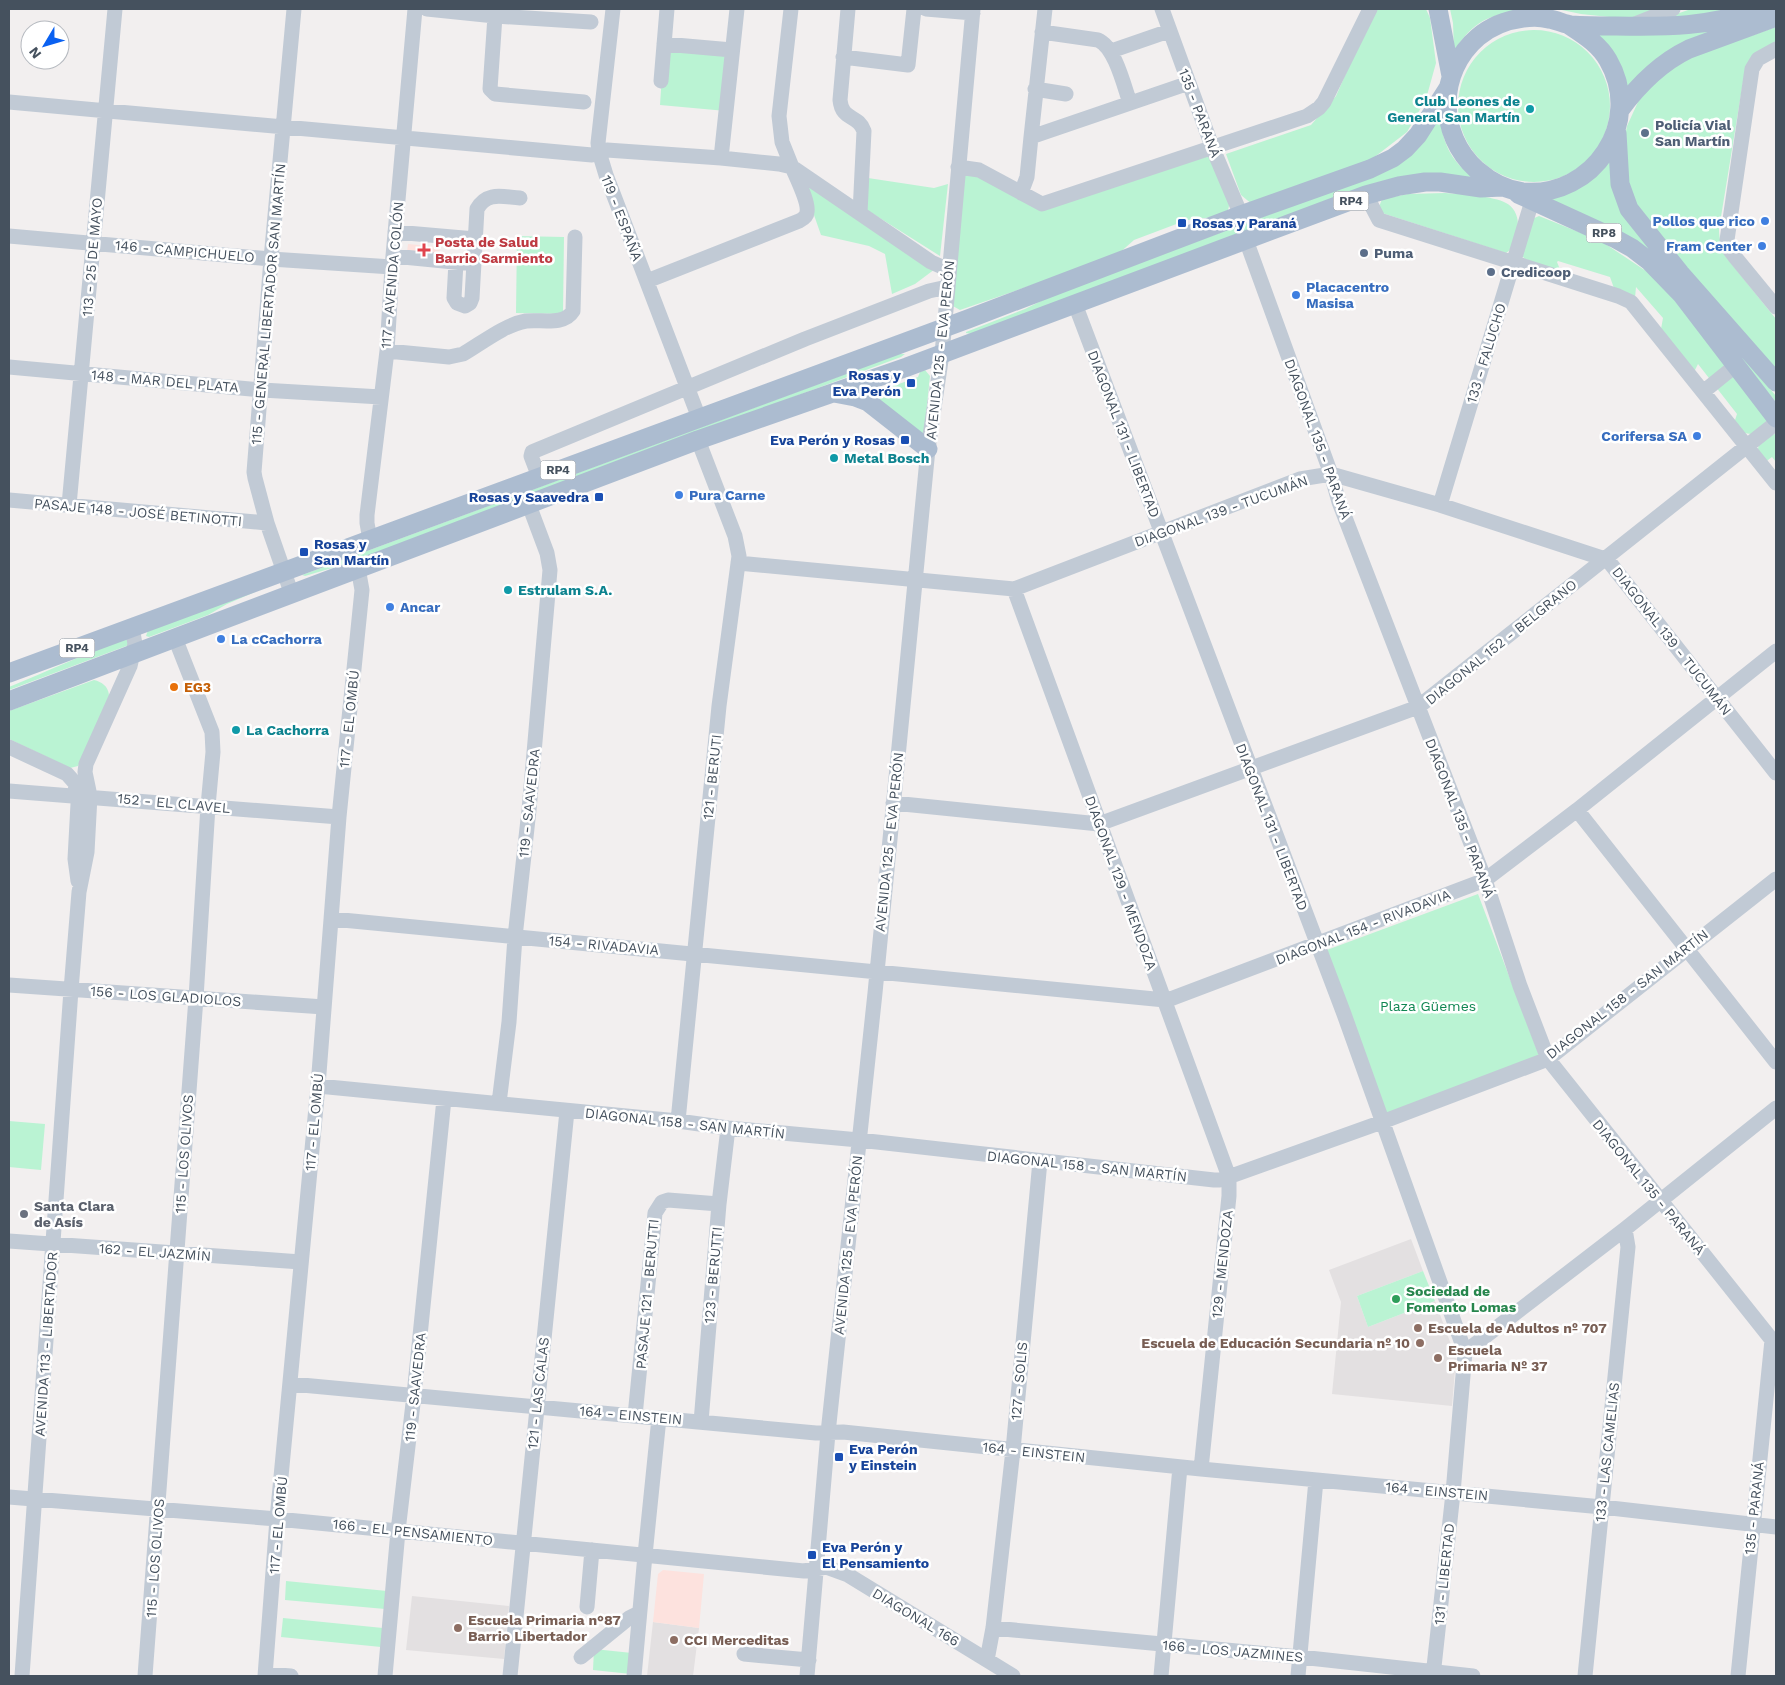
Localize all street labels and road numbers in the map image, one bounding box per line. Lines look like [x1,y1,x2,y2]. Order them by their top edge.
street label: 135 - PARANÁ [1176,66,1224,160]
street label: 115 - GENERAL LIBERTADOR SAN MARTÍN [248,163,288,445]
street label: 119 - ESPAÑA [598,173,646,263]
road number: RP4 [1334,192,1368,210]
street label: 113 - 25 DE MAYO [79,197,105,317]
street label: 117 - AVENIDA COLÓN [378,201,406,349]
road number: RP8 [1586,224,1622,242]
street label: 146 - CAMPICHUELO [115,237,255,265]
street label: AVENIDA 125 - EVA PERÓN [923,260,957,440]
street label: 133 - FALUCHO [1463,301,1509,405]
street label: DIAGONAL 131 - LIBERTAD [1085,348,1163,520]
street label: DIAGONAL 135 - PARANÁ [1282,357,1354,521]
street label: 148 - MAR DEL PLATA [91,367,239,395]
road number: RP4 [540,460,576,480]
street label: DIAGONAL 139 - TUCUMÁN [1132,472,1310,550]
street label: PASAJE 148 - JOSÉ BETINOTTI [33,495,243,529]
street label: DIAGONAL 139 - TUCUMÁN [1609,564,1735,718]
street label: DIAGONAL 152 - BELGRANO [1422,576,1580,708]
road number: RP4 [60,638,94,658]
street label: 117 - EL OMBÚ [336,669,362,769]
street label: 121 - BERUTI [700,734,724,820]
street label: DIAGONAL 135 - PARANÁ [1422,736,1498,900]
street label: DIAGONAL 131 - LIBERTAD [1233,741,1311,913]
street label: 119 - SAAVEDRA [515,748,543,858]
street label: AVENIDA 125 - EVA PERÓN [872,752,906,932]
street label: 152 - EL CLAVEL [117,790,231,816]
street label: DIAGONAL 129 - MENDOZA [1082,794,1160,972]
street label: DIAGONAL 154 - RIVADAVIA [1273,886,1453,968]
street label: DIAGONAL 158 - SAN MARTÍN [1543,926,1711,1062]
street label: 154 - RIVADAVIA [548,932,660,958]
street label: 156 - LOS GLADIOLOS [90,983,242,1009]
street label: 117 - EL OMBÚ [302,1072,326,1172]
street label: 115 - LOS OLIVOS [172,1094,196,1214]
street label: DIAGONAL 158 - SAN MARTÍN [584,1105,786,1141]
street label: DIAGONAL 135 - PARANÁ [1589,1116,1709,1258]
street label: DIAGONAL 158 - SAN MARTÍN [986,1148,1188,1184]
street label: AVENIDA 125 - EVA PERÓN [831,1155,865,1335]
street label: 129 - MENDOZA [1208,1209,1236,1319]
street label: PASAJE 121 - BERUTTI [632,1218,662,1370]
street label: 123 - BERUTTI [701,1226,725,1324]
street label: 162 - EL JAZMÍN [98,1240,212,1264]
street label: AVENIDA 113 - LIBERTADOR [32,1251,60,1437]
street label: 119 - SAAVEDRA [401,1332,429,1442]
street label: 121 - LAS CALAS [524,1336,552,1450]
street label: 127 - SOLIS [1008,1341,1030,1421]
street label: 133 - LAS CAMELIAS [1592,1381,1622,1522]
street label: 164 - EINSTEIN [579,1403,683,1427]
street label: 164 - EINSTEIN [982,1439,1086,1465]
street label: 135 - PARANÁ [1741,1461,1767,1555]
street label: 117 - EL OMBÚ [266,1475,290,1575]
street label: 164 - EINSTEIN [1385,1479,1489,1503]
street label: 115 - LOS OLIVOS [143,1498,167,1618]
street label: 166 - EL PENSAMIENTO [332,1516,494,1548]
street label: 131 - LIBERTAD [1431,1522,1457,1626]
street label: DIAGONAL 166 [870,1585,962,1649]
street label: 166 - LOS JAZMINES [1162,1637,1304,1665]

